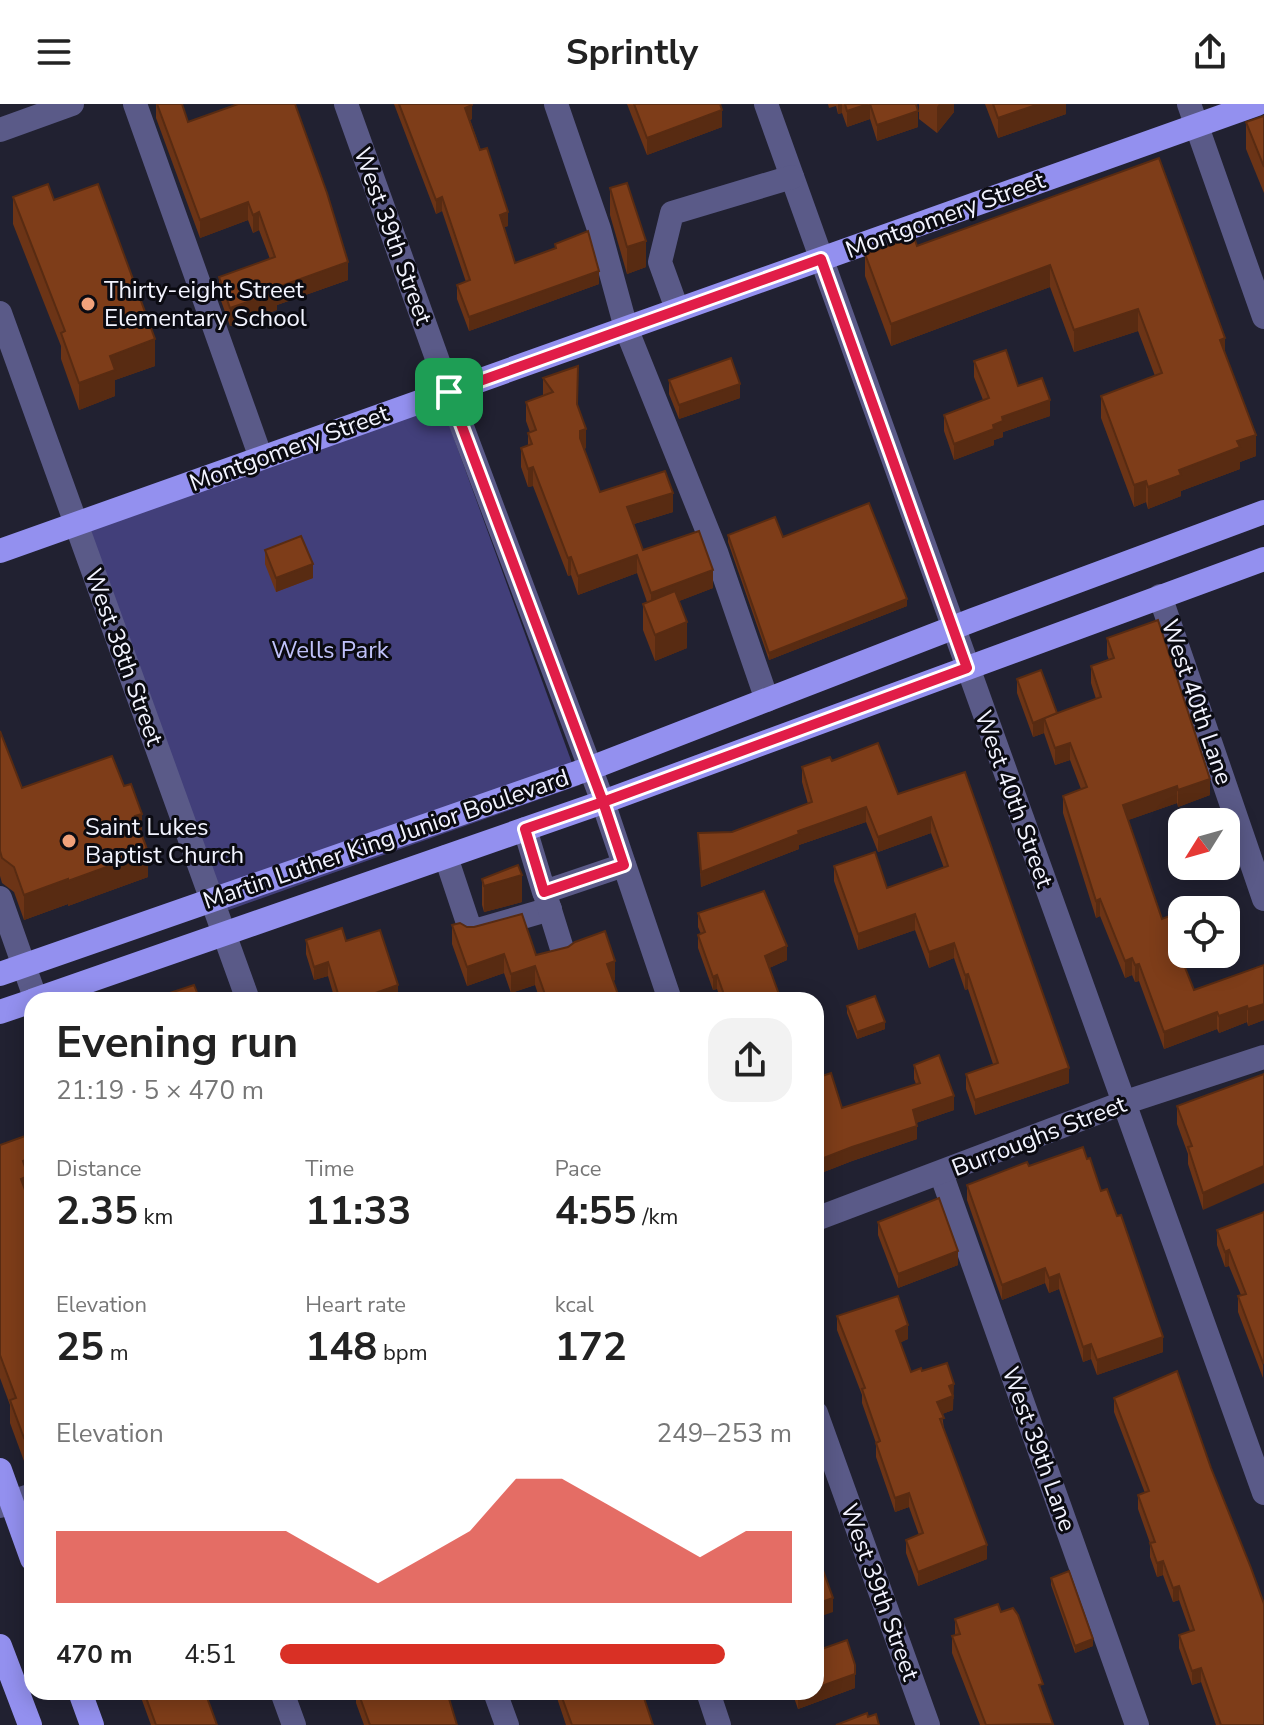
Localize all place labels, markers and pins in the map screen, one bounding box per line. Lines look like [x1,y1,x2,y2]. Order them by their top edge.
place label: Thirty-eight Street Elementary School [104,274,307,334]
marker: Thirty-eight Street Elementary School [79,295,97,313]
pin [415,358,483,426]
place label: Saint Lukes Baptist Church [85,811,244,871]
marker: Saint Lukes Baptist Church [60,832,78,850]

